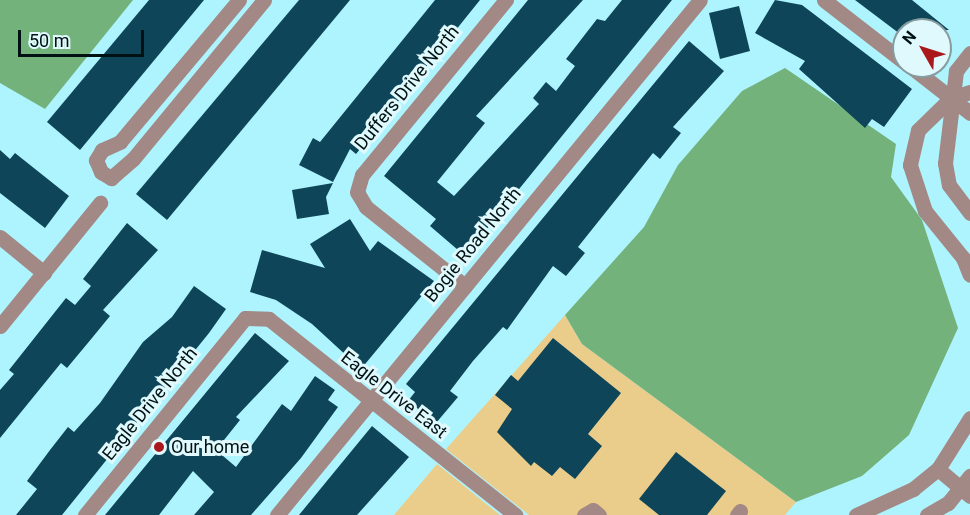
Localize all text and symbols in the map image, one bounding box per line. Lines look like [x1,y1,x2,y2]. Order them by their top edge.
scale bar [21,18,147,56]
north arrow [892,18,952,78]
street label: Duffers Drive North [350,21,464,155]
text: N [898,27,920,48]
text: 50 m [29,30,69,51]
street label: Bogie Road North [420,183,526,307]
street label: Eagle Drive North [98,343,202,465]
street label: Eagle Drive East [337,347,451,443]
place label: Our home [171,436,249,458]
marker: Our home [152,440,166,454]

